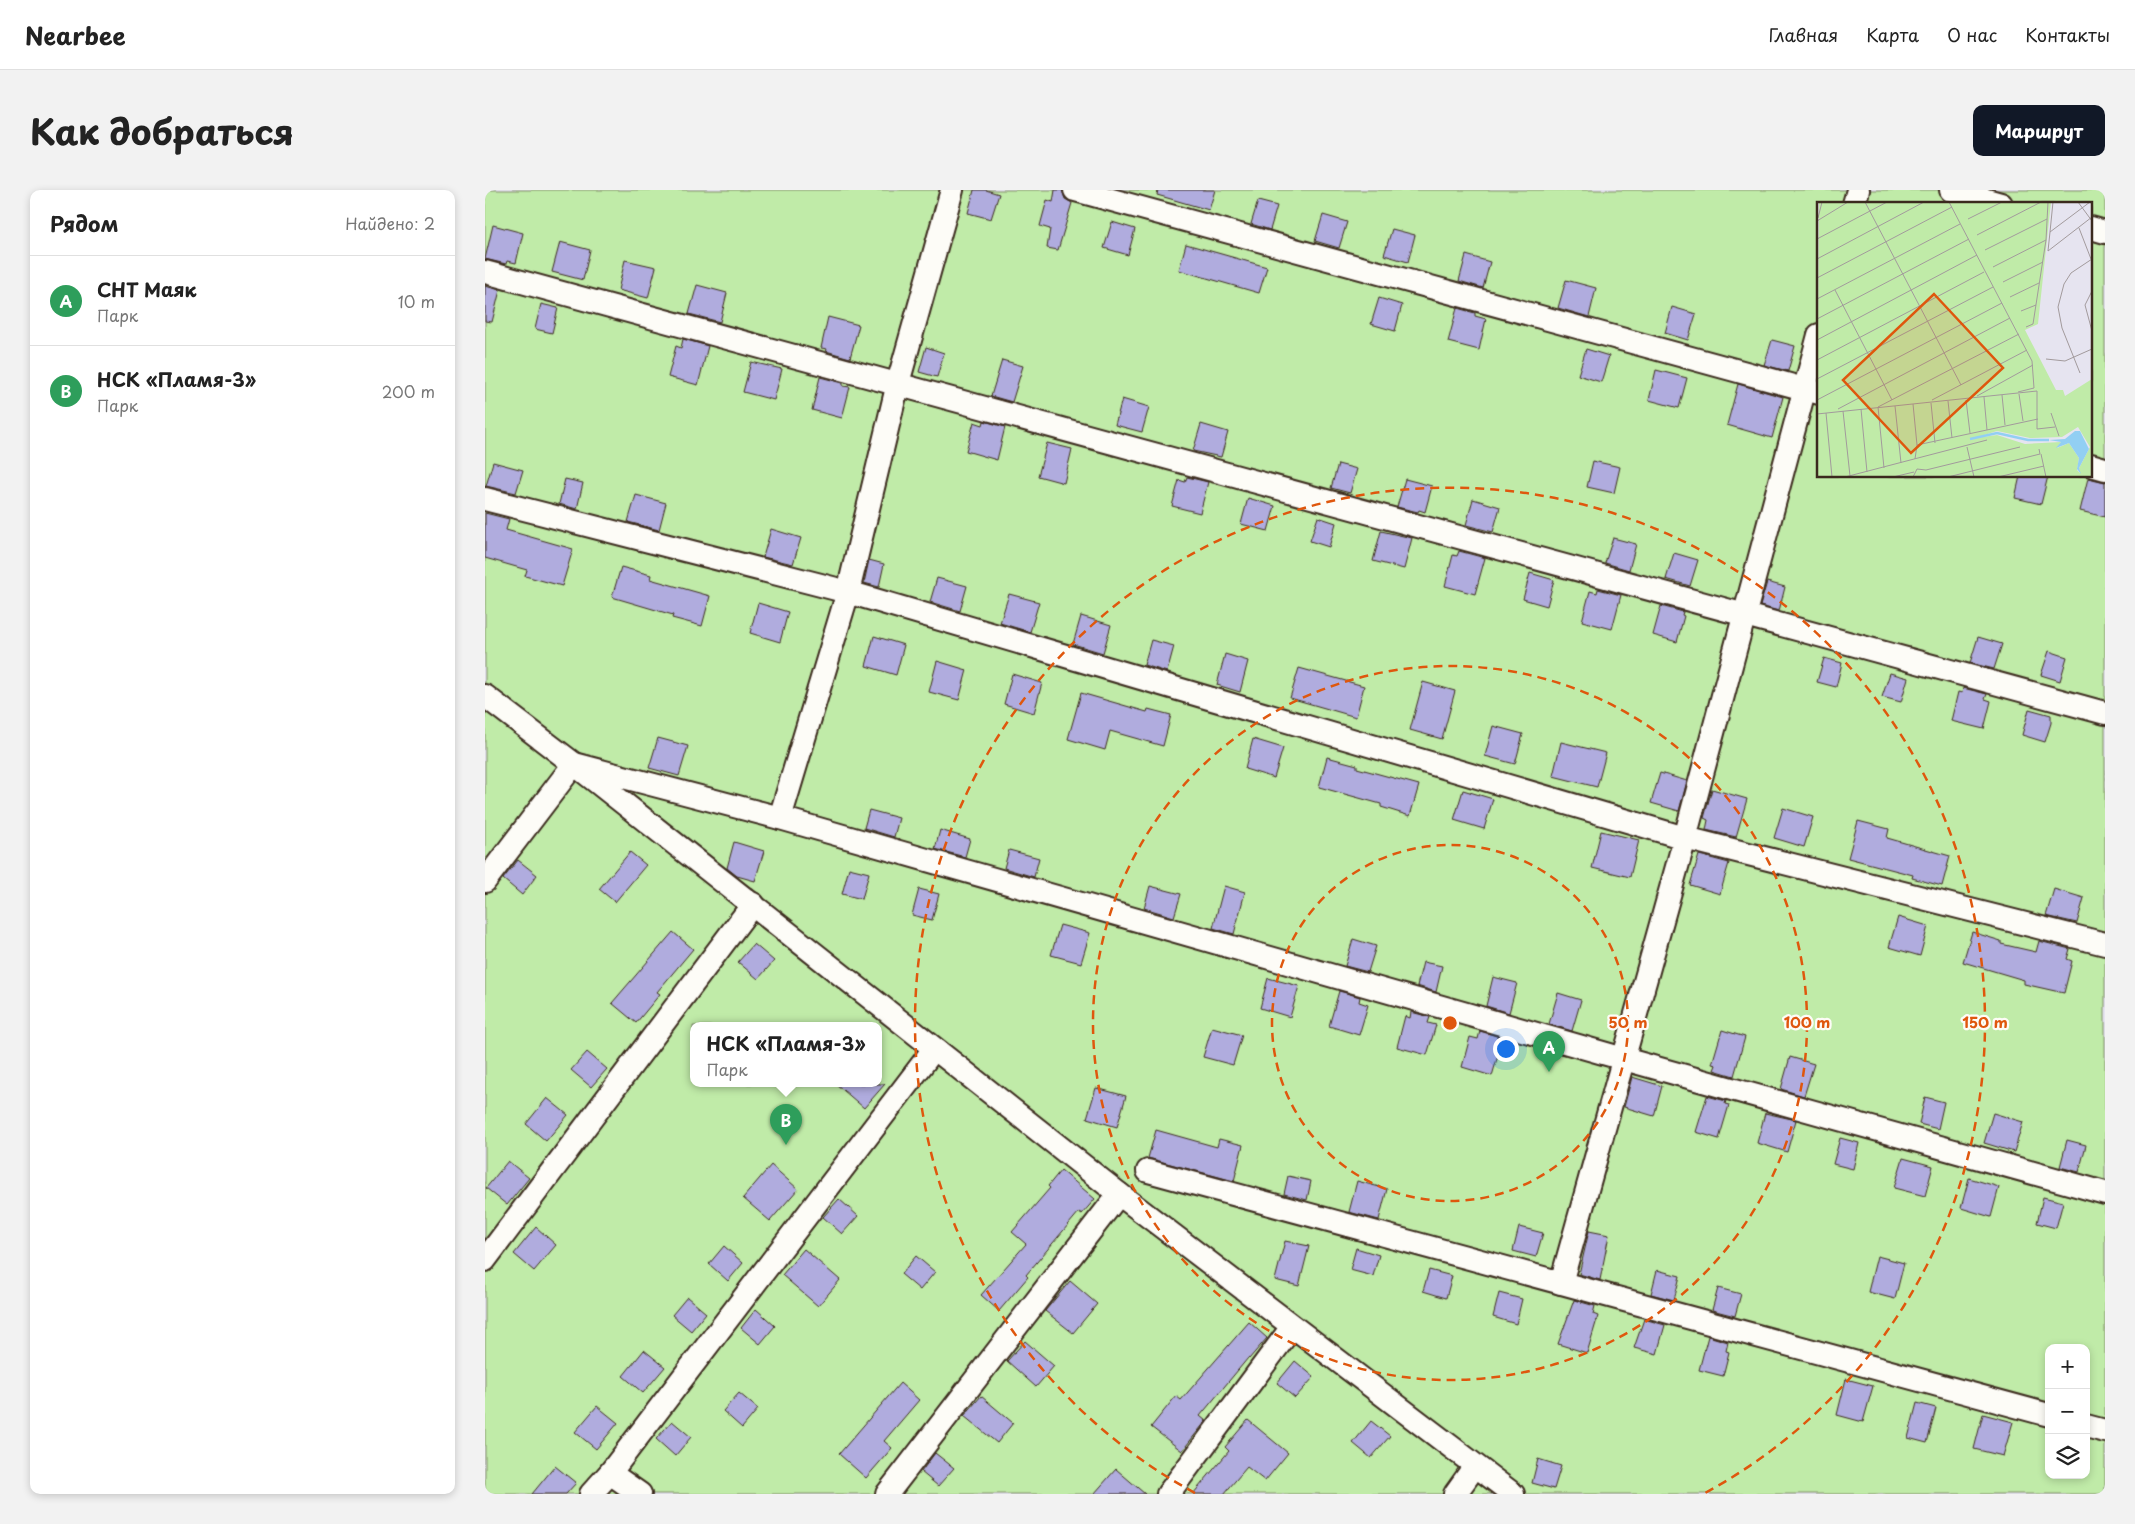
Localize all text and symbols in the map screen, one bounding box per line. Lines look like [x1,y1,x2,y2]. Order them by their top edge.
text: Nearbee [25,17,126,53]
text: Главная [1769,21,1838,48]
text: Карта [1866,21,1919,48]
text: О нас [1947,21,1997,48]
text: Контакты [2025,21,2110,48]
text: Как добраться [30,104,294,157]
button: Маршрут [1973,105,2105,156]
inset map [1817,202,2093,478]
text: Рядом [50,207,118,239]
text: Найдено: 2 [345,211,435,235]
text: СНТ Маяк [97,275,196,303]
text: A [60,289,72,313]
text: 10 m [398,289,435,313]
text: Парк [97,303,138,327]
text: НСК «Пламя-3» [97,365,256,393]
text: B [61,379,71,403]
text: 200 m [382,379,435,403]
text: Парк [97,393,138,417]
text: 50 m [1609,1010,1647,1033]
text: 100 m [1784,1010,1830,1033]
text: 150 m [1962,1010,2008,1033]
centre of rings [1441,1014,1459,1032]
popup [690,1022,882,1087]
text: НСК «Пламя-3» [706,1029,866,1057]
pin: A [1533,1031,1565,1072]
your location [1493,1036,1519,1062]
text: Парк [706,1057,748,1081]
pin: B [770,1104,802,1145]
map controls [2045,1344,2090,1479]
button: + [2045,1344,2090,1389]
button: − [2045,1389,2090,1434]
button: layers [2045,1434,2090,1479]

